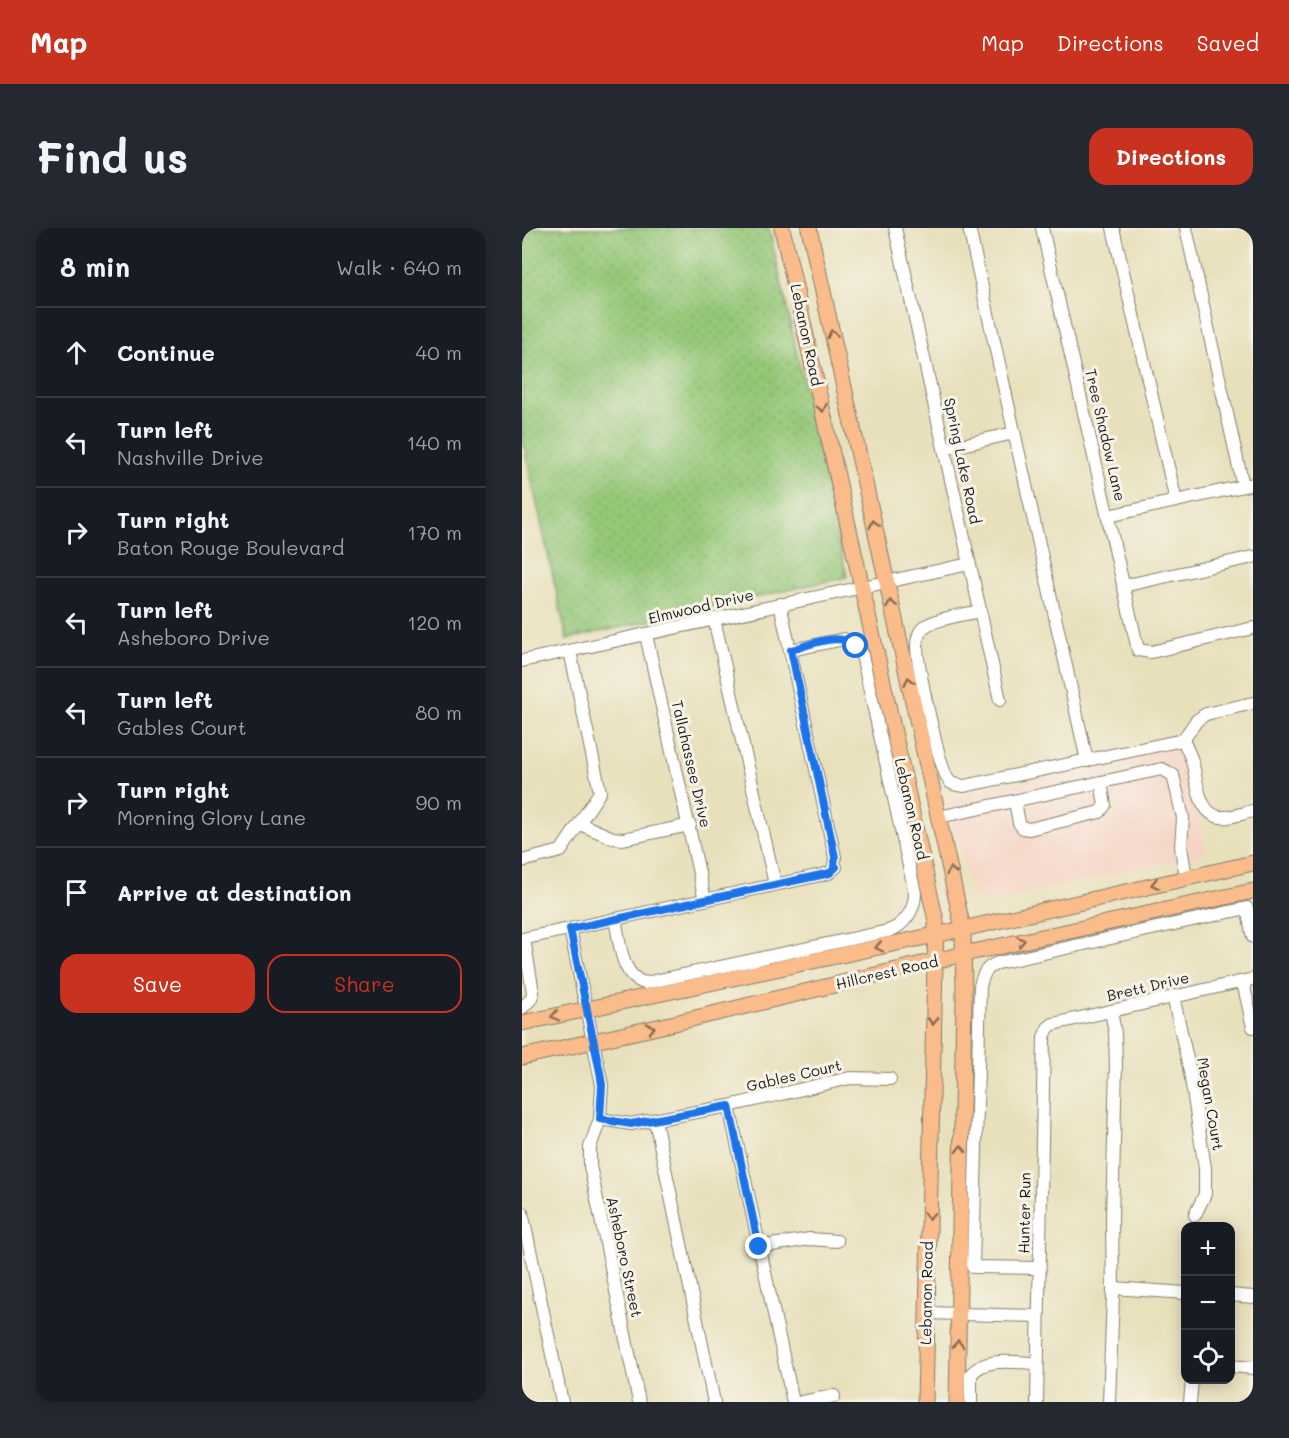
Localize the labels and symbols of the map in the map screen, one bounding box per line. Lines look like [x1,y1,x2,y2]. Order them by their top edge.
street label: Lebanon Road [786,282,828,388]
one-way arrow [826,329,839,339]
street label: Tree Shadow Lane [1081,367,1131,503]
street label: Spring Lake Road [940,396,986,526]
one-way arrow [814,403,827,413]
one-way arrow [868,520,881,530]
street label: Elmwood Drive [646,584,755,628]
one-way arrow [886,599,899,609]
route start [842,632,868,658]
one-way arrow [903,676,916,686]
street label: Tallahassee Drive [668,698,716,829]
street label: Lebanon Road [891,756,933,862]
one-way arrow [946,867,959,877]
one-way arrow [1150,877,1160,890]
one-way arrow [1016,936,1026,949]
one-way arrow [874,939,884,952]
street label: Hillcrest Road [834,951,940,994]
street label: Brett Drive [1105,967,1191,1005]
one-way arrow [550,1009,560,1022]
one-way arrow [927,1016,940,1025]
one-way arrow [646,1023,656,1036]
street label: Gables Court [744,1054,843,1096]
street label: Megan Court [1193,1056,1229,1152]
one-way arrow [955,1144,968,1153]
street label: Hunter Run [1013,1172,1035,1254]
street label: Asheboro Street [602,1195,648,1319]
one-way arrow [923,1211,935,1220]
route end [745,1233,771,1259]
street label: Lebanon Road [915,1241,937,1345]
one-way arrow [952,1339,964,1348]

